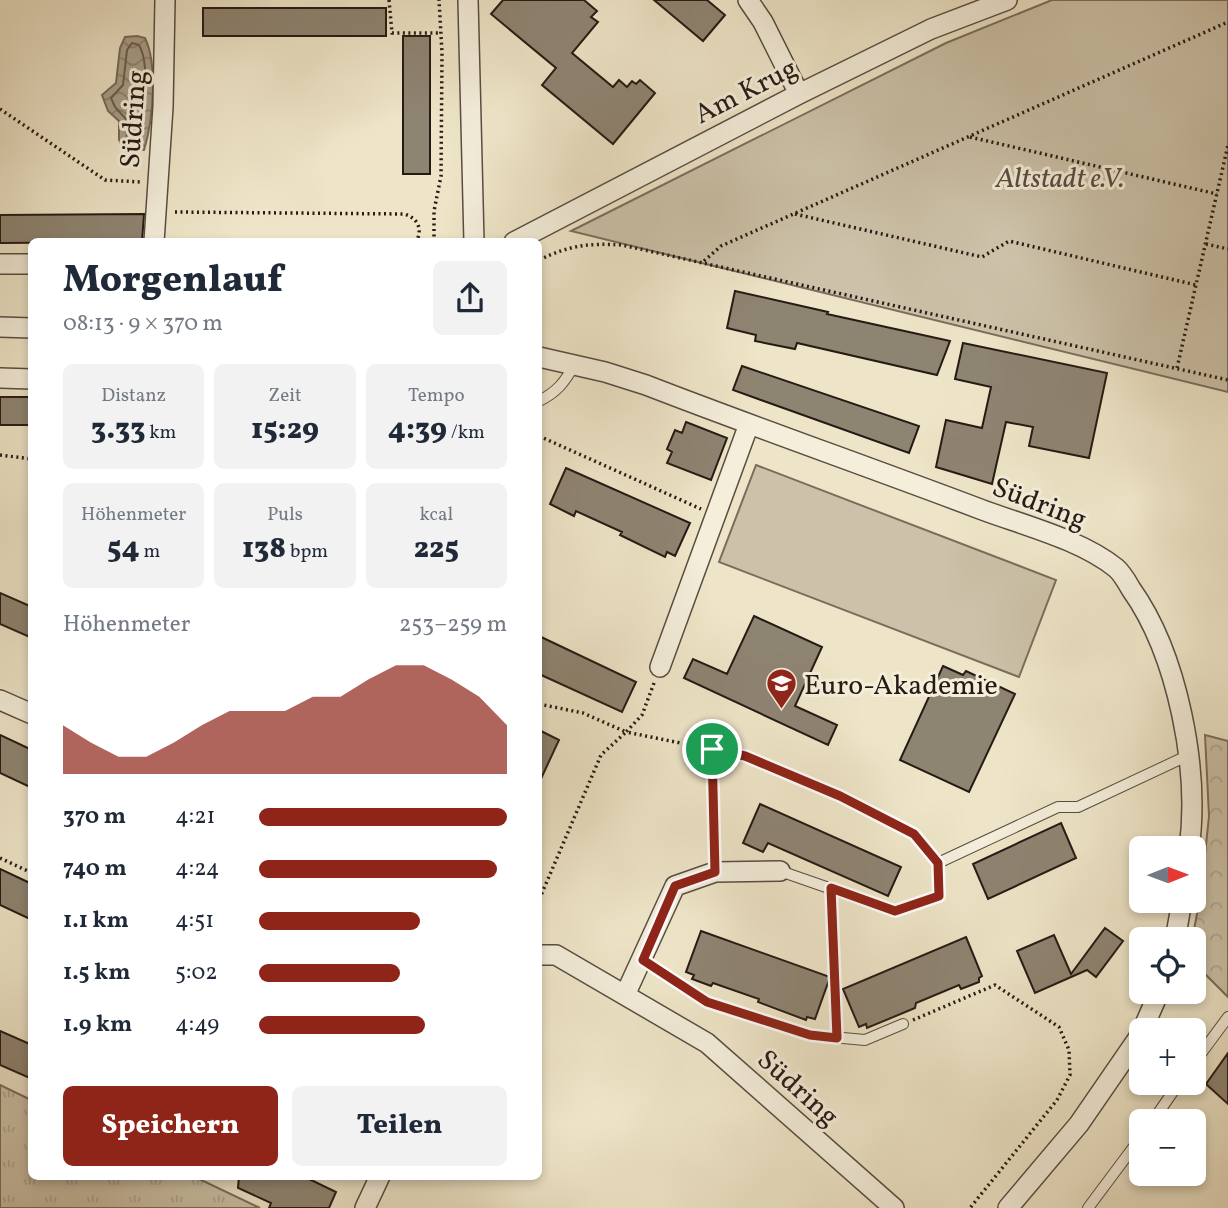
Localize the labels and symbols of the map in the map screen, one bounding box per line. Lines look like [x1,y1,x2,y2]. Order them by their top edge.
street label: Am Krug [688,50,804,135]
street label: Südring [112,69,157,170]
park label: Altstadt e.V. [995,160,1124,199]
street label: Südring [986,469,1092,540]
school or university icon: Euro-Akademie [764,667,798,711]
place label: Euro-Akademie [804,667,998,706]
pin [682,719,742,779]
north arrow [1129,836,1206,914]
street label: Südring [748,1042,847,1136]

